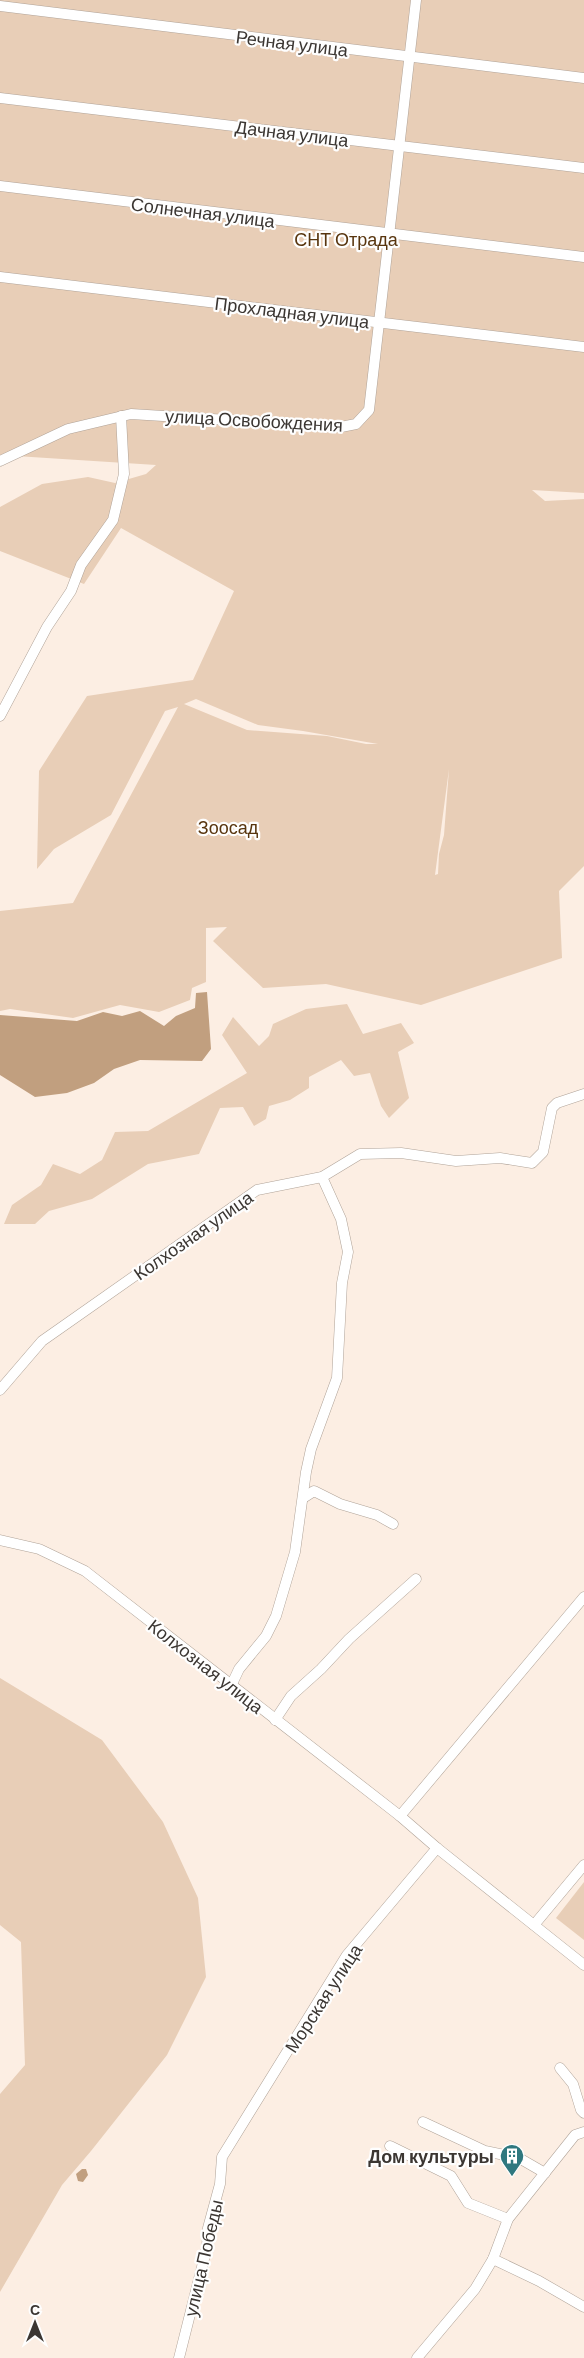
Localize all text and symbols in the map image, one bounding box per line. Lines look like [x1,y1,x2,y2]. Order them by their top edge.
street label: Речная улица [235,25,350,61]
street label: Дачная улица [234,115,351,151]
street label: Солнечная улица [130,192,277,232]
park label: СНТ Отрада [294,228,399,250]
street label: Прохладная улица [213,292,372,333]
street label: улица Освобождения [165,404,343,436]
park label: Зоосад [198,816,259,838]
street label: Колхозная улица [129,1185,258,1284]
street label: Колхозная улица [144,1614,269,1718]
street label: Морская улица [280,1939,367,2057]
building icon: Дом культуры [499,2143,525,2177]
place label: Дом культуры [368,2145,494,2167]
street label: улица Победы [179,2197,227,2319]
north arrow [10,2298,60,2348]
text: С [30,2301,40,2318]

